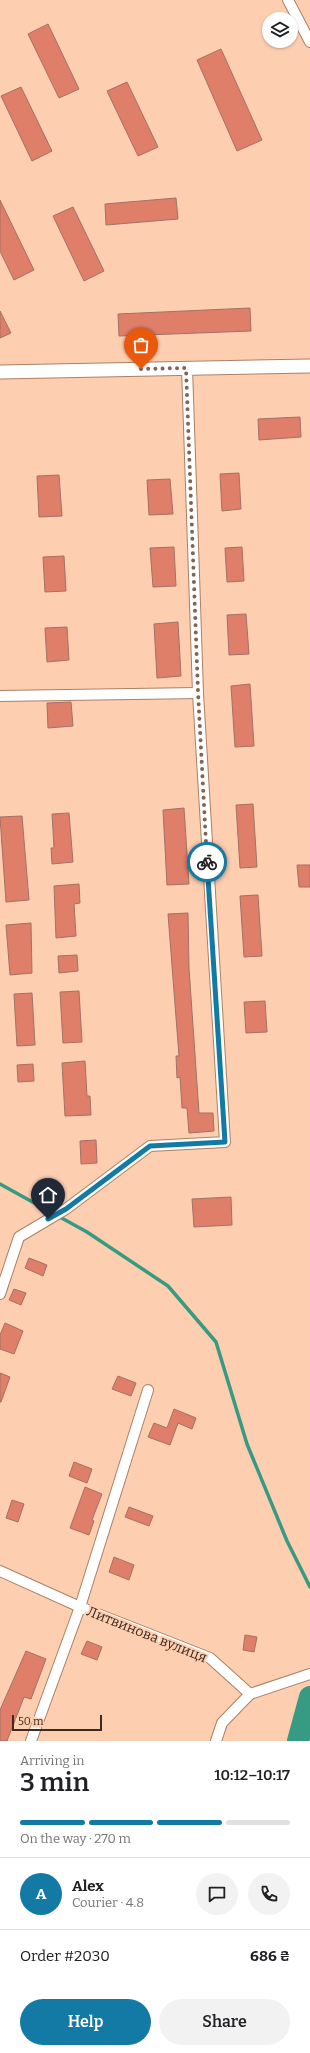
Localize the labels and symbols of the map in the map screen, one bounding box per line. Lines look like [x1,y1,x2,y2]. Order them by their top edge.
pin [124,328,158,369]
courier [187,842,227,882]
pin [31,1178,65,1219]
street label: Литвинова вулиця [84,1603,210,1666]
scale bar [12,1713,102,1732]

